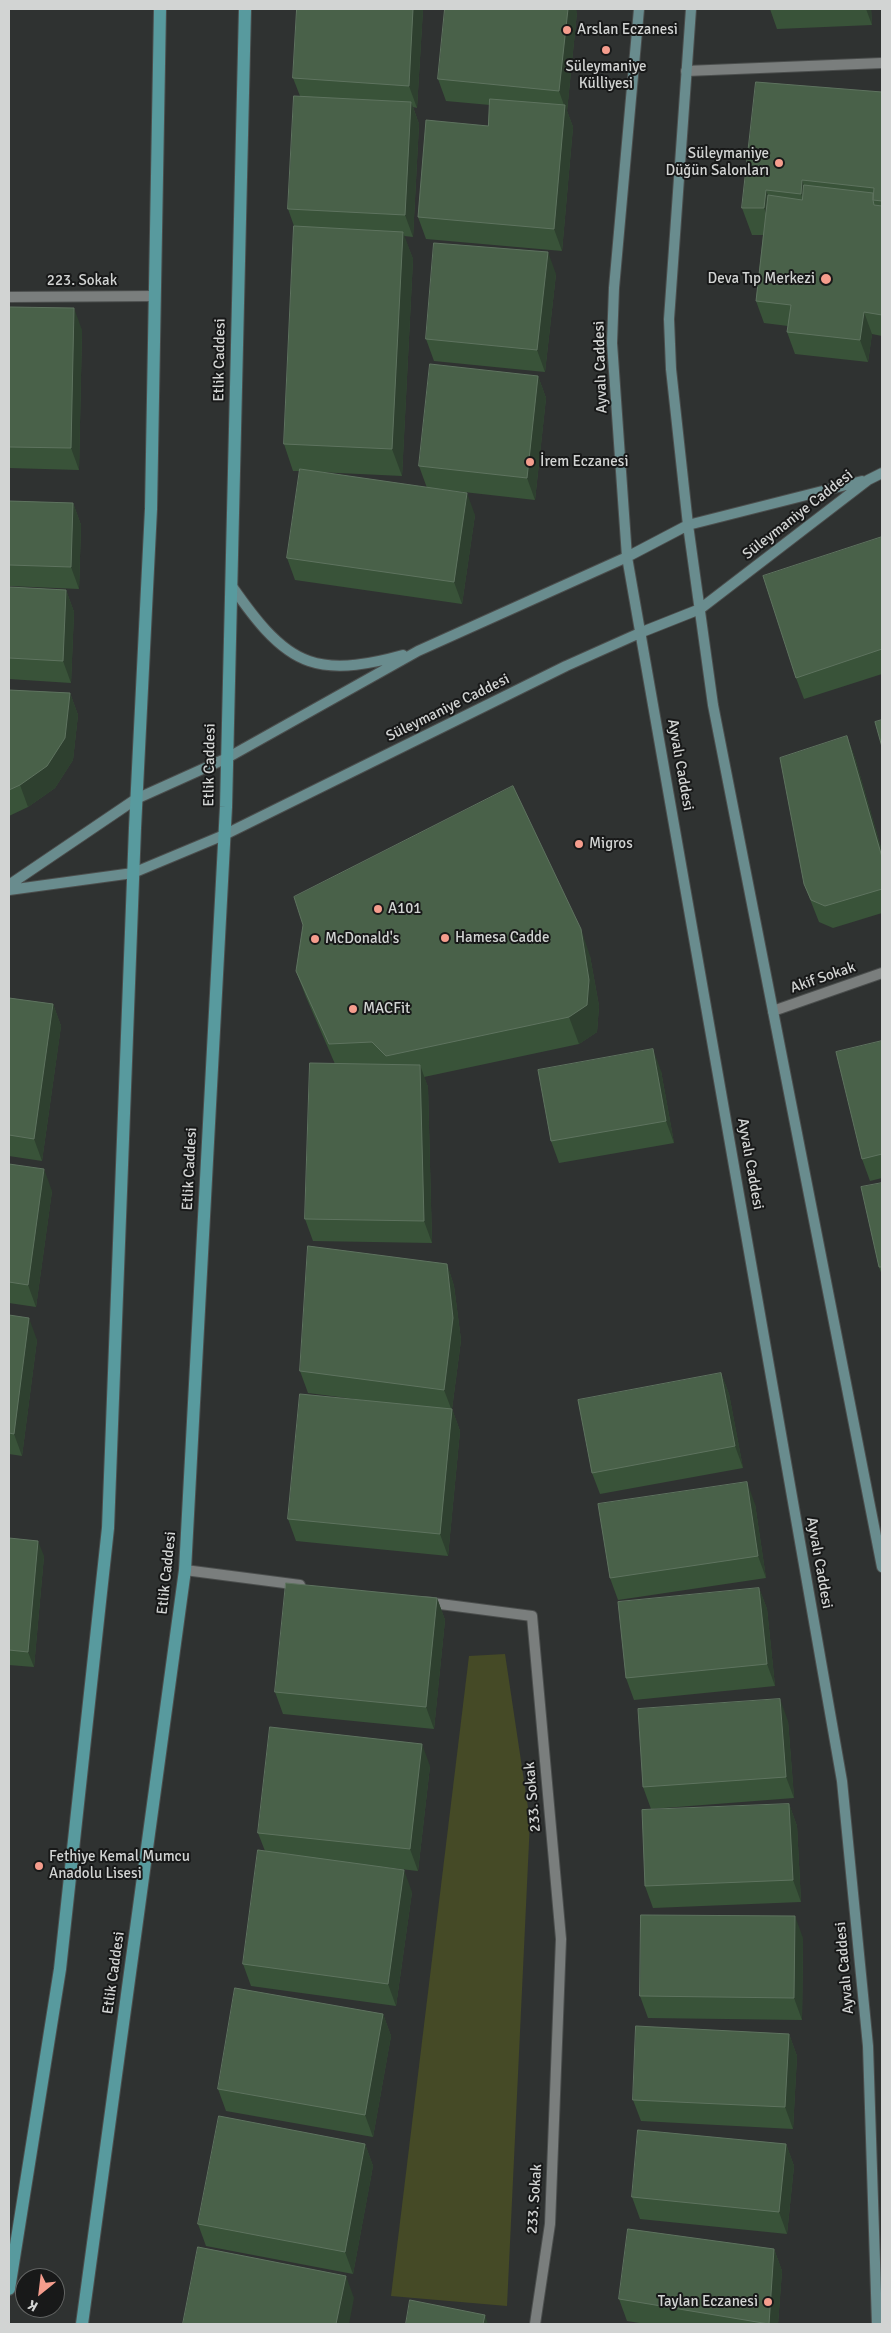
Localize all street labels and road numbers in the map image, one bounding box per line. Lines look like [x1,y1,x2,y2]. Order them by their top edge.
street label: 223. Sokak [47,272,117,290]
street label: Etlik Caddesi [210,318,230,402]
street label: Ayvalı Caddesi [590,320,612,414]
street label: Süleymaniye Caddesi [739,466,857,564]
street label: Süleymaniye Caddesi [383,670,513,746]
street label: Ayvalı Caddesi [663,718,697,812]
street label: Etlik Caddesi [200,723,220,807]
street label: Akif Sokak [788,958,858,998]
street label: Ayvalı Caddesi [733,1117,767,1211]
street label: Etlik Caddesi [179,1127,201,1211]
street label: Ayvalı Caddesi [802,1516,836,1610]
street label: Etlik Caddesi [154,1531,180,1615]
street label: 233. Sokak [521,1761,545,1833]
street label: Ayvalı Caddesi [832,1921,858,2015]
street label: Etlik Caddesi [99,1930,129,2016]
street label: 233. Sokak [524,2163,546,2235]

